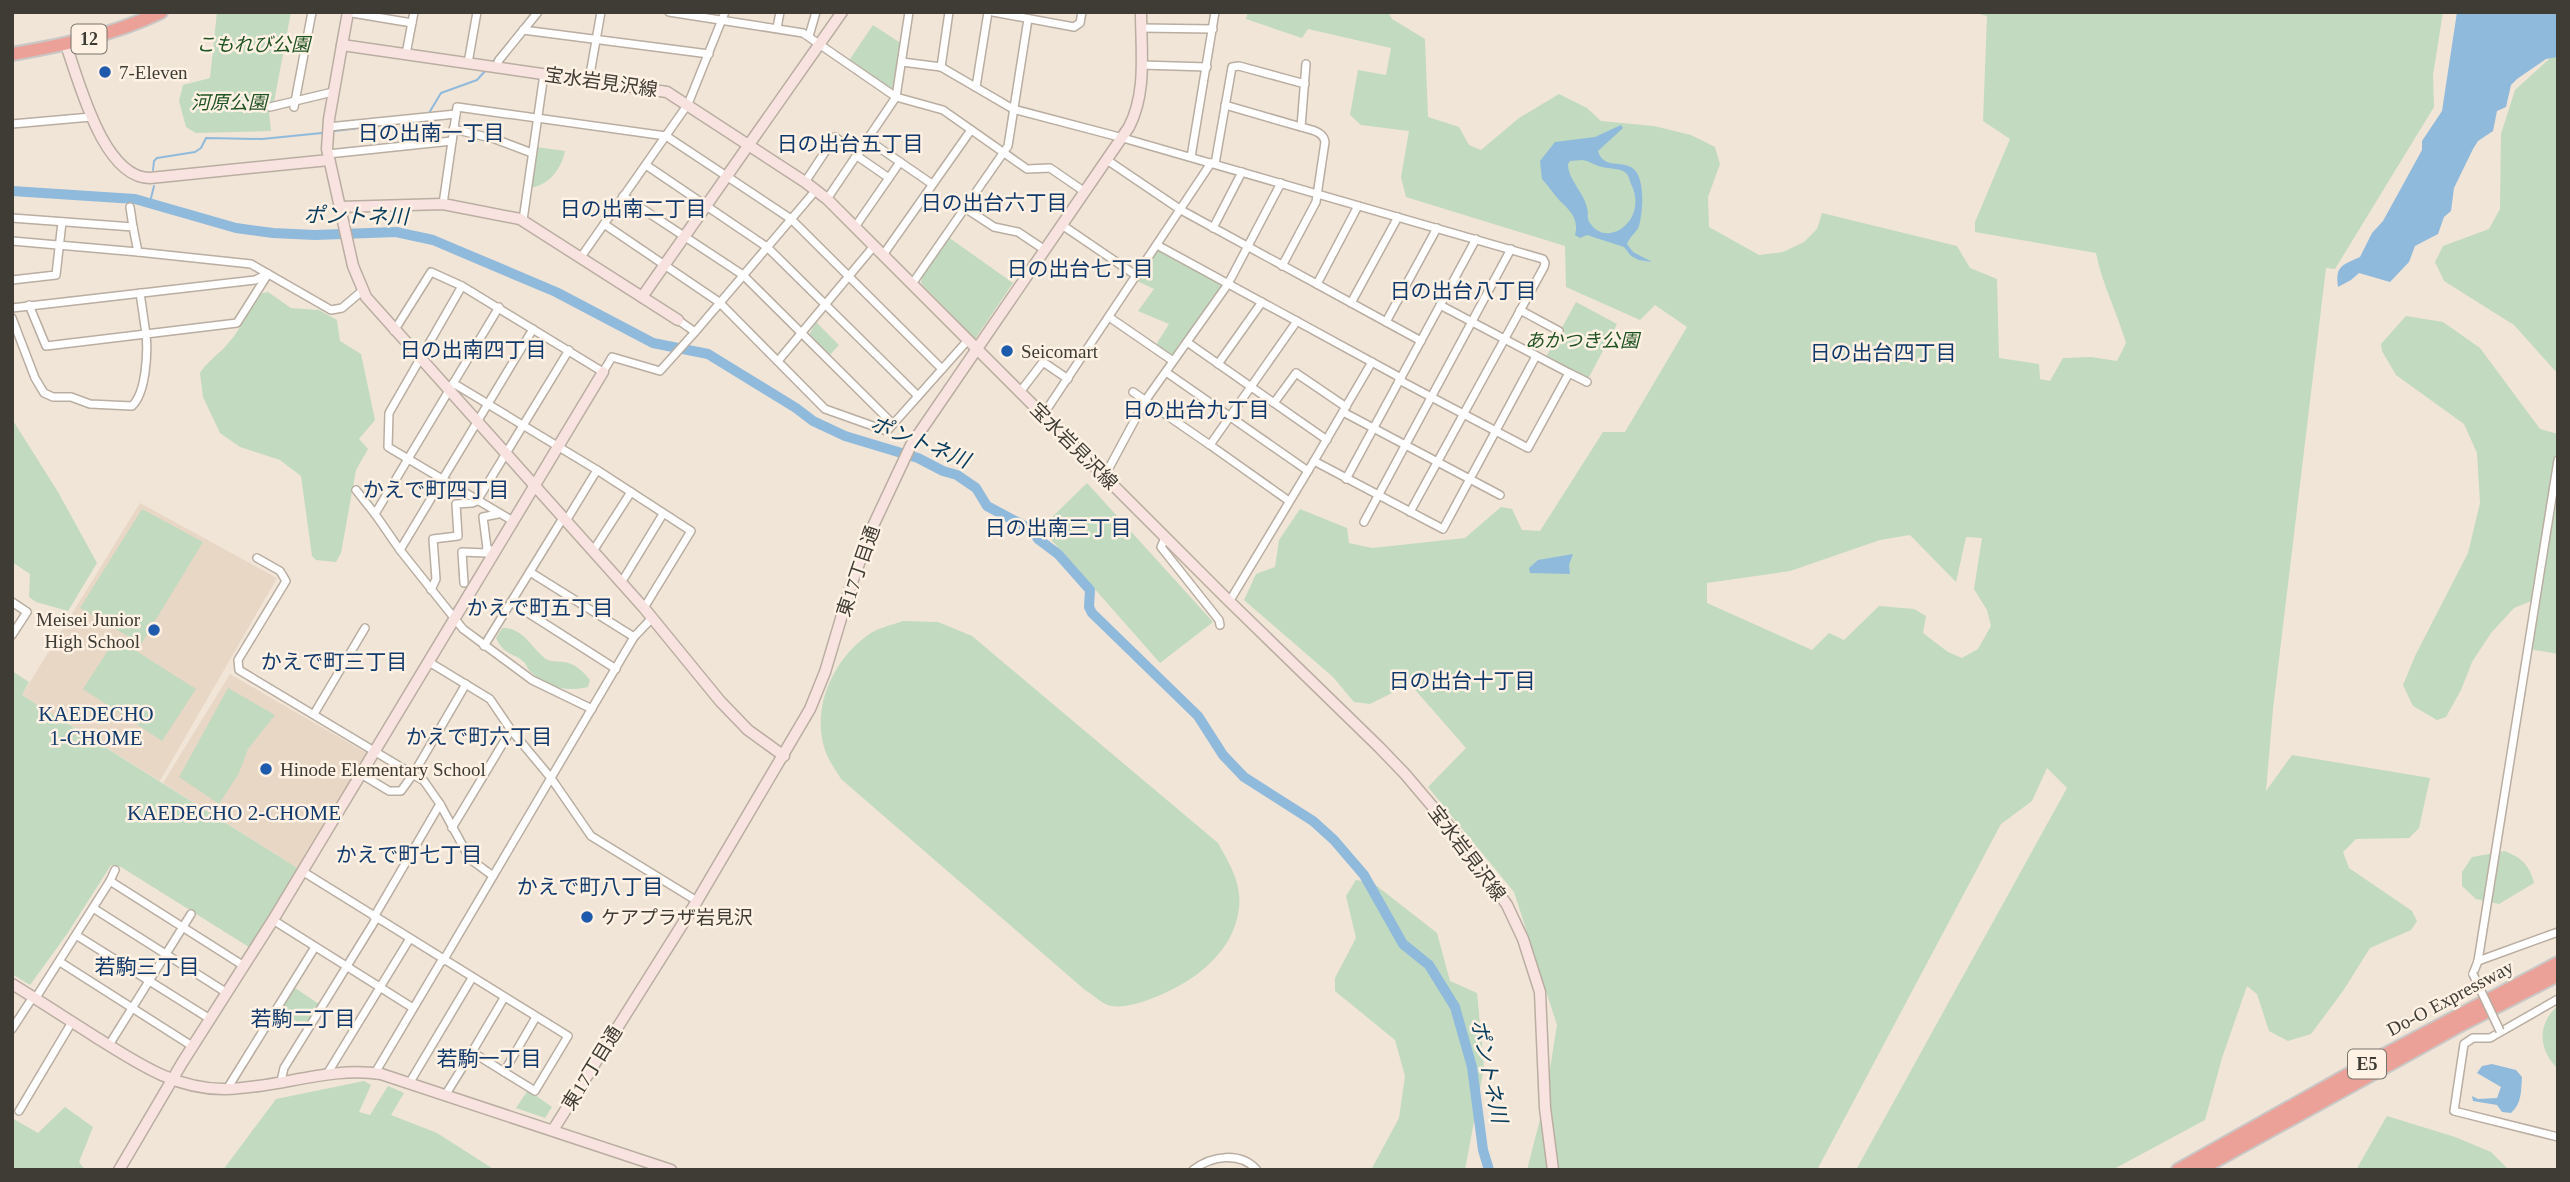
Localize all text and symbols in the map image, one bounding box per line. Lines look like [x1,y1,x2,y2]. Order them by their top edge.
road number: 12 [72,24,106,54]
park label: こもれび公園 [196,34,313,55]
place label: 7-Eleven [119,62,188,83]
marker: 7-Eleven [97,64,113,80]
street label: 宝水岩見沢線 [543,64,659,100]
park label: 河原公園 [191,92,270,113]
district label: 日の出南一丁目 [358,121,505,145]
district label: 日の出台五丁目 [777,132,924,156]
district label: 日の出台六丁目 [921,191,1068,215]
district label: 日の出南二丁目 [560,197,707,221]
water label: ポントネ川 [303,203,411,229]
district label: 日の出台七丁目 [1007,257,1154,281]
district label: 日の出台八丁目 [1390,279,1537,303]
park label: あかつき公園 [1525,330,1642,351]
district label: 日の出南四丁目 [400,338,547,362]
place label: Seicomart [1021,341,1099,362]
district label: 日の出台四丁目 [1810,341,1957,365]
marker: Seicomart [999,343,1015,359]
street label: 宝水岩見沢線 [1026,398,1122,494]
district label: 日の出台九丁目 [1123,398,1270,422]
water label: ポントネ川 [867,411,975,474]
district label: かえで町四丁目 [363,478,509,502]
district label: 日の出南三丁目 [985,516,1132,540]
street label: 東17丁目通 [833,523,883,619]
district label: かえで町五丁目 [467,596,613,620]
place label: Meisei Junior High School [36,609,141,652]
marker: Meisei Junior High School [146,622,162,638]
district label: かえで町三丁目 [261,650,407,674]
district label: 日の出台十丁目 [1389,669,1536,693]
district label: KAEDECHO 1-CHOME [38,702,154,750]
district label: かえで町六丁目 [406,725,552,749]
place label: Hinode Elementary School [280,759,486,780]
marker: Hinode Elementary School [258,761,274,777]
district label: KAEDECHO 2-CHOME [127,801,341,825]
street label: 宝水岩見沢線 [1424,801,1510,905]
district label: かえで町七丁目 [336,843,482,867]
district label: かえで町八丁目 [517,875,663,899]
place label: ケアプラザ岩見沢 [601,907,753,928]
marker: ケアプラザ岩見沢 [579,909,595,925]
district label: 若駒三丁目 [95,955,200,979]
street label: Do-O Expressway [2383,956,2517,1040]
district label: 若駒二丁目 [251,1007,356,1031]
water label: ポントネ川 [1466,1017,1512,1127]
street label: 東17丁目通 [558,1022,626,1114]
district label: 若駒一丁目 [437,1047,542,1071]
road number: E5 [2348,1050,2386,1078]

